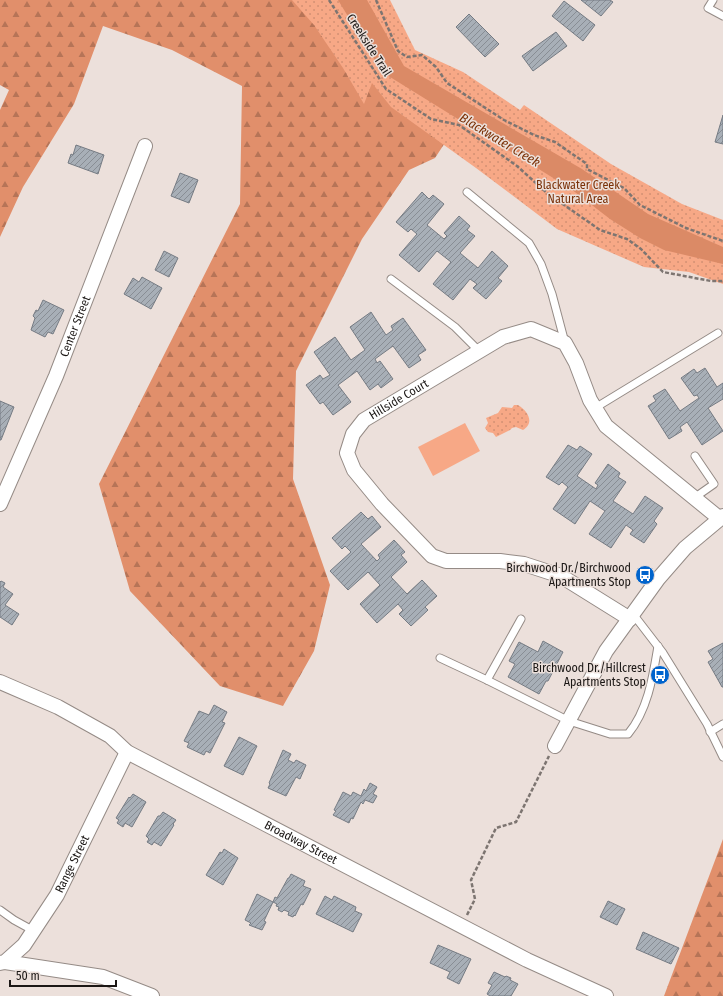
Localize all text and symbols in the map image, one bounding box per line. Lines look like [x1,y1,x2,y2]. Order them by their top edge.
street label: Creekside Trail [344,11,394,79]
water label: Blackwater Creek [457,110,543,170]
park label: Blackwater Creek Natural Area [536,178,620,206]
street label: Center Street [57,294,93,359]
street label: Hillside Court [367,376,431,422]
place label: Birchwood Dr./Birchwood Apartments Stop [506,561,631,589]
bus stop icon: Birchwood Dr./Birchwood Apartments Stop [634,564,656,586]
place label: Birchwood Dr./Hillcrest Apartments Stop [532,661,646,689]
bus stop icon: Birchwood Dr./Hillcrest Apartments Stop [649,664,671,686]
street label: Broadway Street [262,818,340,867]
street label: Range Street [52,833,92,895]
scale bar [10,962,116,988]
text: 50 m [16,969,40,983]

